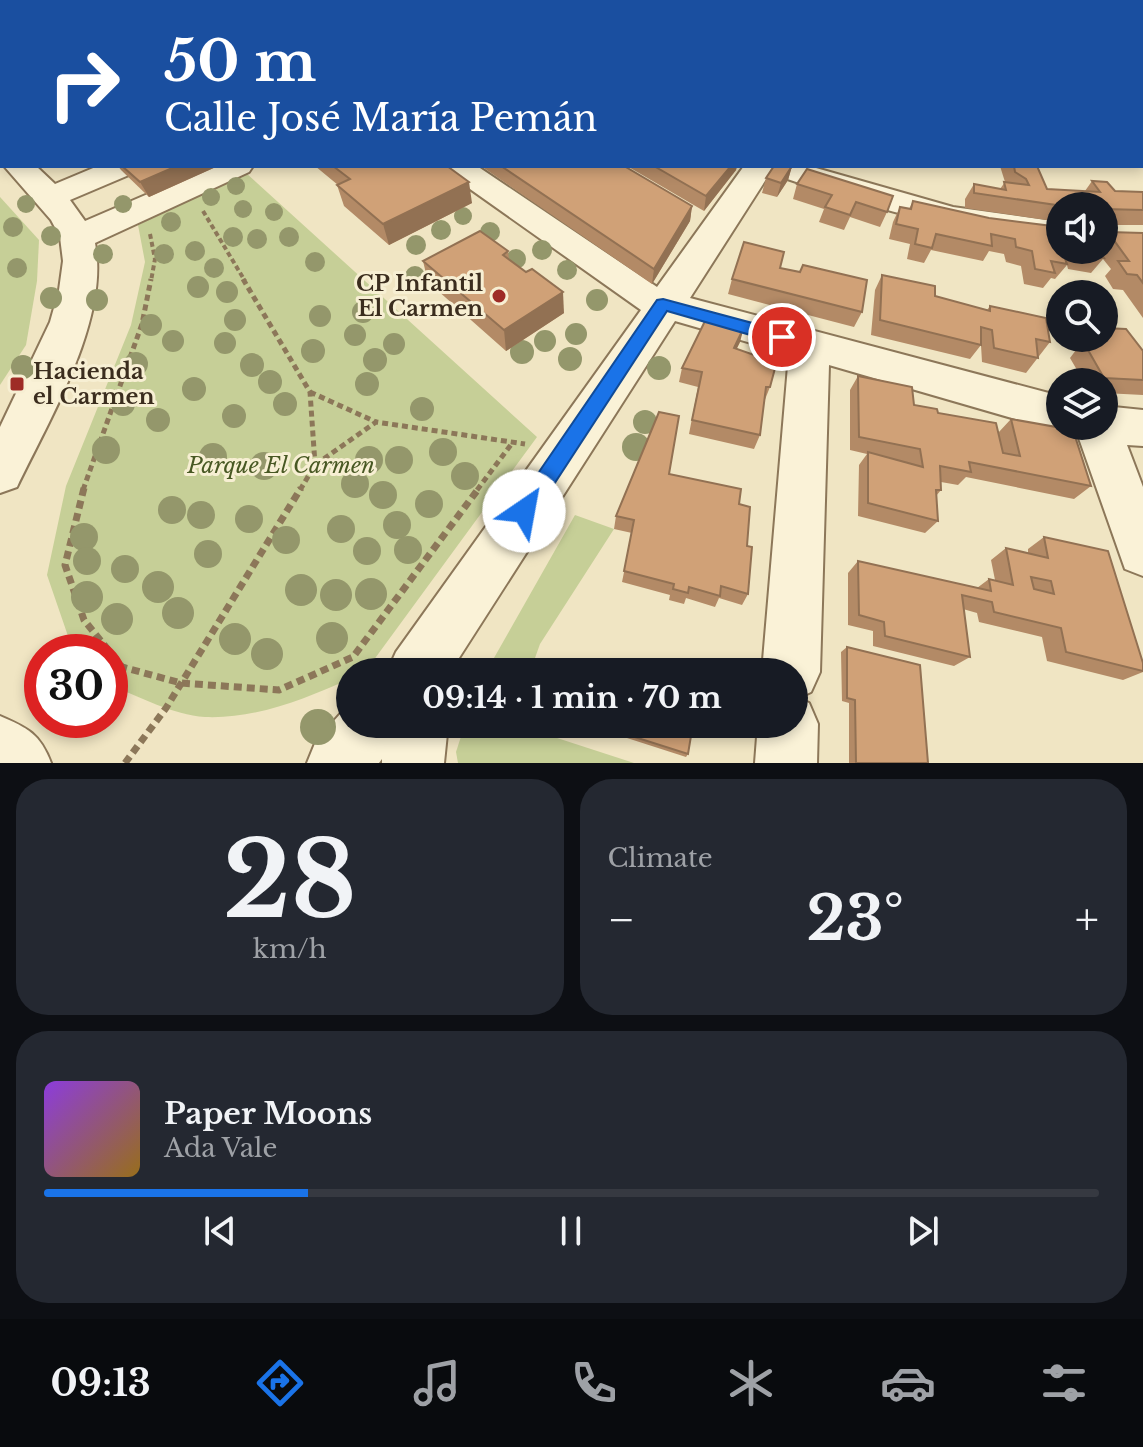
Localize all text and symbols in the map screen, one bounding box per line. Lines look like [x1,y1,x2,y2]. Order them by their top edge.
text: 50 m [164,27,316,96]
icon: right [32,32,136,136]
text: Calle José María Pemán [164,96,597,141]
map controls [1046,192,1118,440]
button: sound [1046,192,1118,264]
place label: CP Infantil El Carmen [356,270,483,322]
button: search [1046,280,1118,352]
marker: CP Infantil El Carmen [490,287,508,305]
pin [748,303,816,371]
icon: arrive [760,315,804,359]
place label: Hacienda el Carmen [33,358,154,410]
button: layers [1046,368,1118,440]
marker: Hacienda el Carmen [8,375,26,393]
park label: Parque El Carmen [186,452,375,479]
position arrow [482,469,566,553]
speed limit sign: 30 [24,634,128,738]
text: 09:14 · 1 min · 70 m [422,679,722,716]
text: 28 [223,816,357,945]
text: Climate [608,842,713,874]
text: 23° [806,882,904,956]
text: − [608,892,635,947]
text: + [1075,892,1099,947]
text: km/h [253,933,327,965]
text: Paper Moons [164,1095,372,1132]
text: Ada Vale [164,1132,277,1164]
icon: previous [198,1209,242,1253]
icon: pause [549,1209,593,1253]
icon: next [901,1209,945,1253]
icon: directions [252,1355,308,1411]
icon: music [409,1355,465,1411]
icon: phone [566,1355,622,1411]
icon: climate [723,1355,779,1411]
icon: car [880,1355,936,1411]
icon: filters [1036,1355,1092,1411]
text: 09:13 [50,1361,151,1406]

